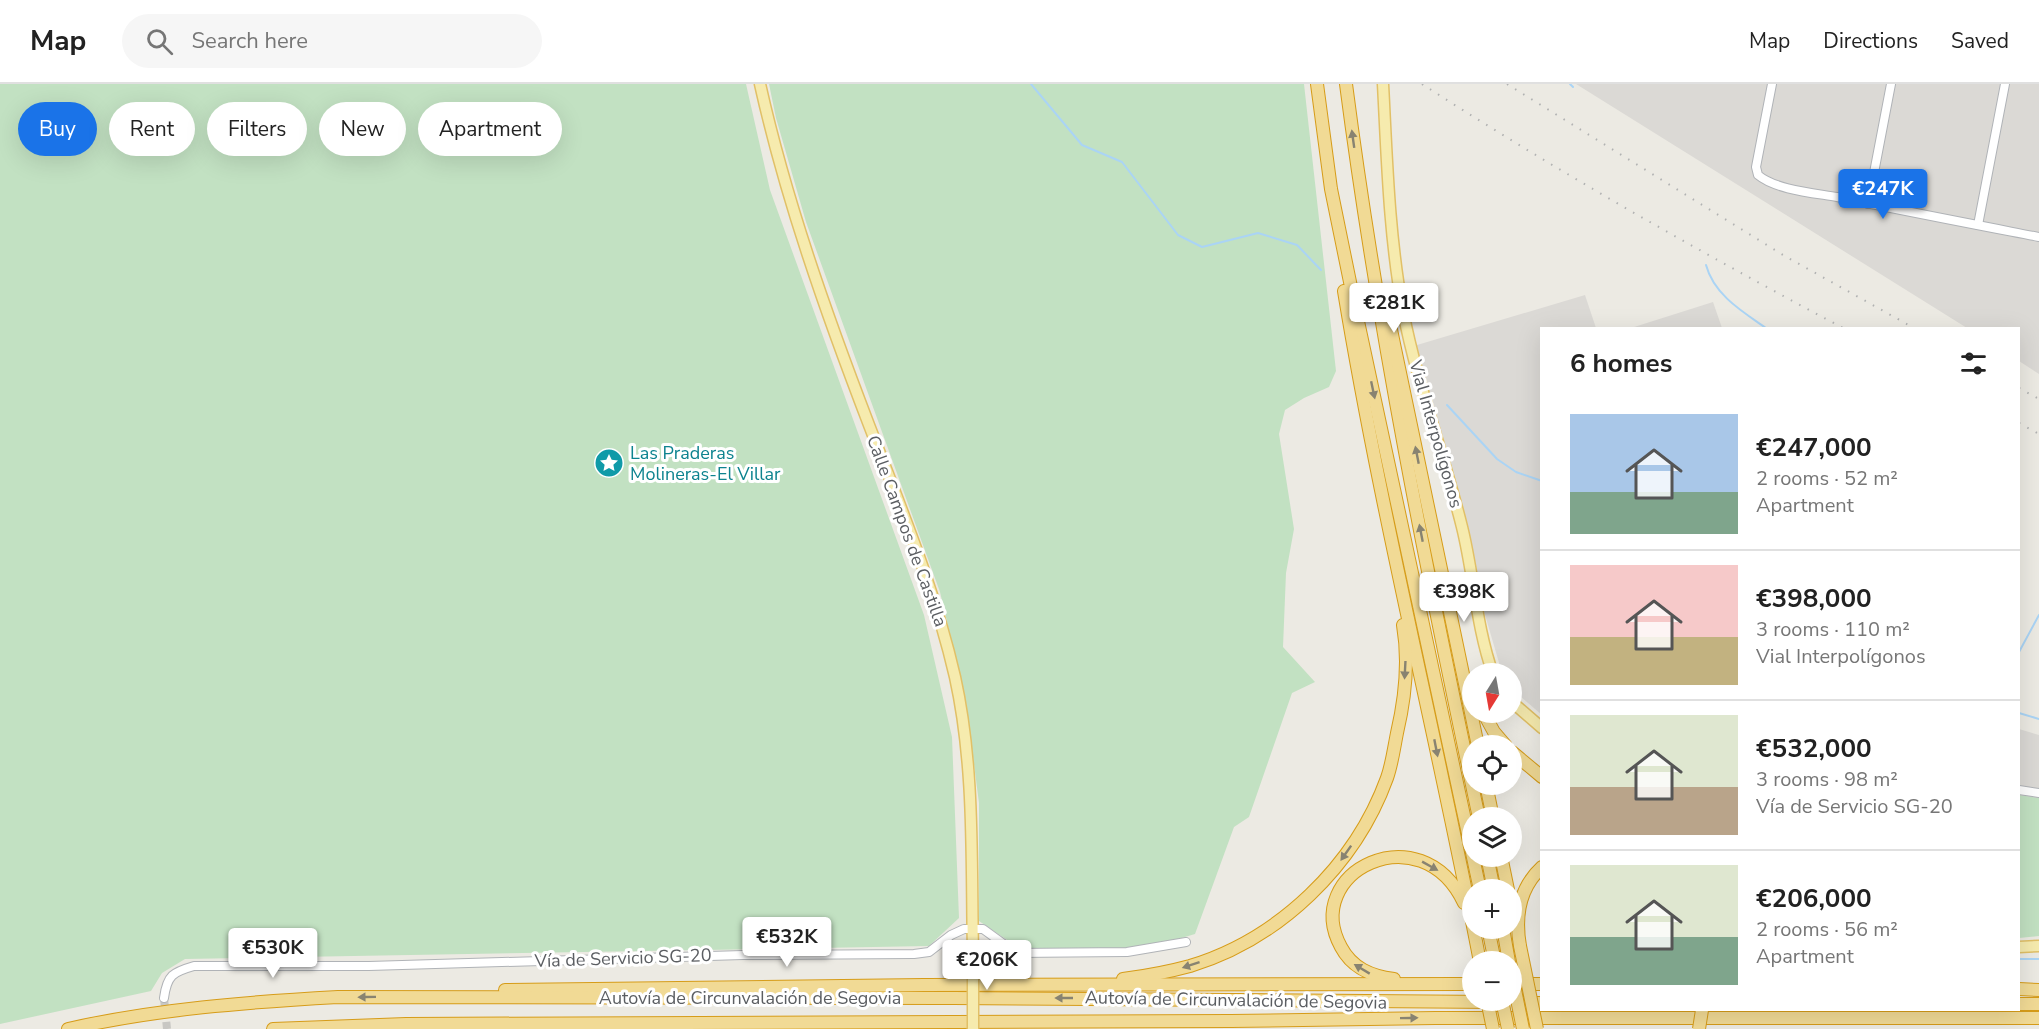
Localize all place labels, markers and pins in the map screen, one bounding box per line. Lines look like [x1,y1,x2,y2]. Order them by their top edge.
pin: €247K [1841,169,1925,220]
pin: €281K [1352,283,1436,334]
place label: Las Praderas Molineras-El Villar [630,441,781,486]
place icon: Las Praderas Molineras-El Villar [593,447,625,479]
pin: €398K [1422,572,1506,623]
pin: €532K [745,917,829,968]
pin: €530K [231,928,315,979]
pin: €206K [945,940,1029,991]

